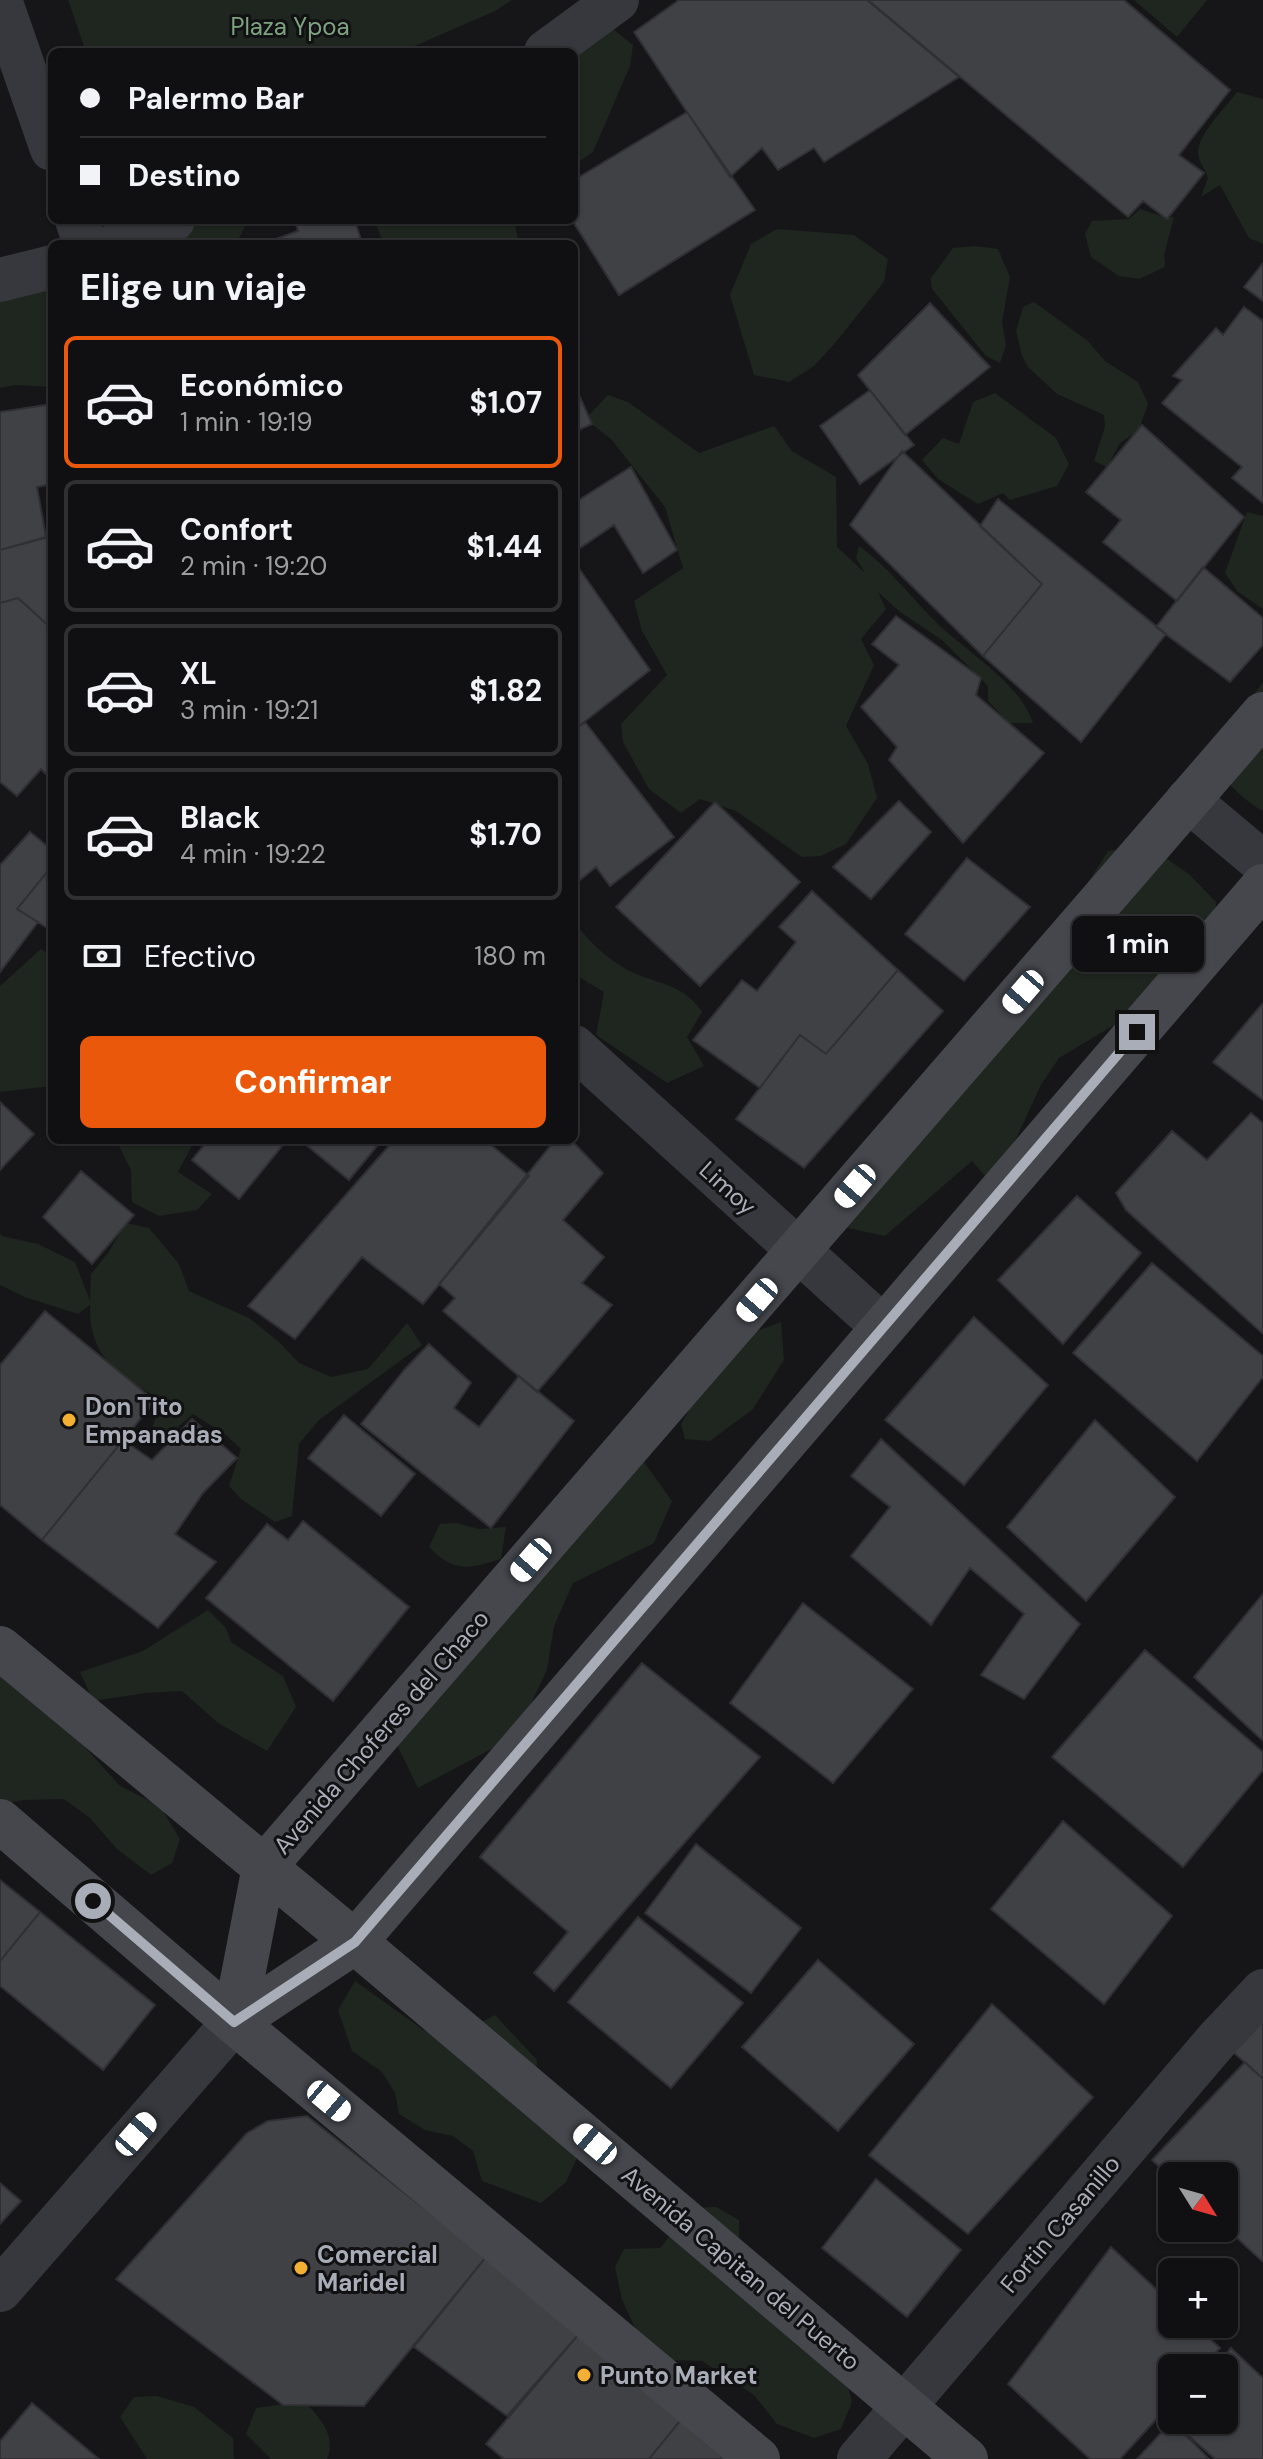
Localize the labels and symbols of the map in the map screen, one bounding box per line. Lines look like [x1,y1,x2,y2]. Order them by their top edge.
park label: Plaza Ypoa [231,11,350,42]
callout: 1 min [1071,916,1203,972]
car [998,966,1048,1018]
route end [1119,1014,1155,1050]
street label: Limoy [693,1154,763,1222]
car [830,1160,880,1212]
car [732,1274,782,1326]
place label: Don Tito Empanadas [85,1391,223,1450]
marker: Don Tito Empanadas [60,1411,78,1429]
car [506,1534,556,1586]
street label: Avenida Choferes del Chaco [266,1603,496,1861]
route start [75,1883,111,1919]
car [303,2076,355,2126]
car [111,2108,161,2160]
car [569,2119,621,2169]
street label: Fortin Casanillo [993,2149,1127,2299]
street label: Avenida Capitan del Puerto [615,2159,867,2377]
north arrow [1158,2162,1238,2242]
place label: Comercial Maridel [317,2239,438,2298]
marker: Comercial Maridel [292,2259,310,2277]
place label: Punto Market [600,2360,757,2391]
marker: Punto Market [575,2366,593,2384]

